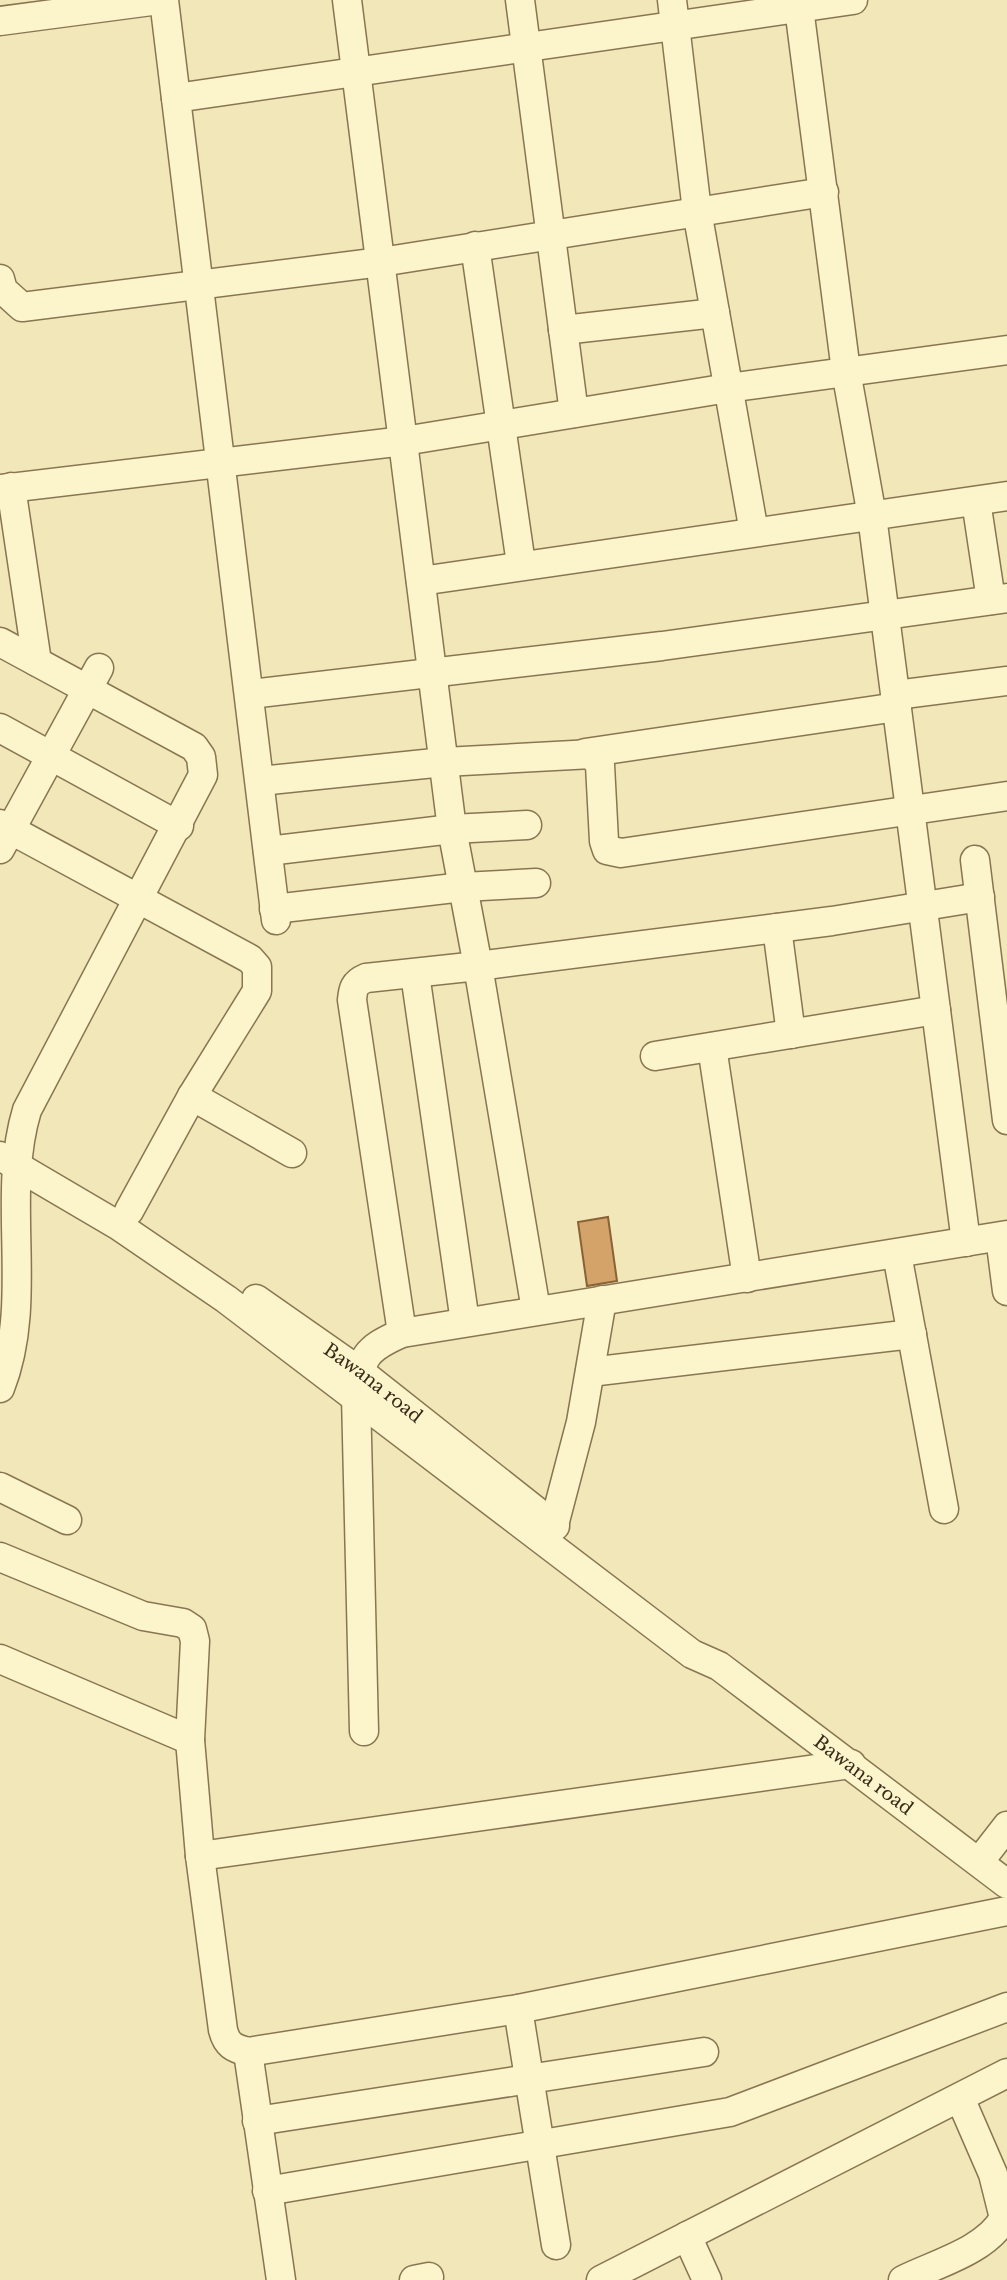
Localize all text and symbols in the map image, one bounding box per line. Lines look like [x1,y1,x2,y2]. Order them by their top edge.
street label: Bawana road [319,1339,427,1428]
street label: Bawana road [810,1731,917,1820]

